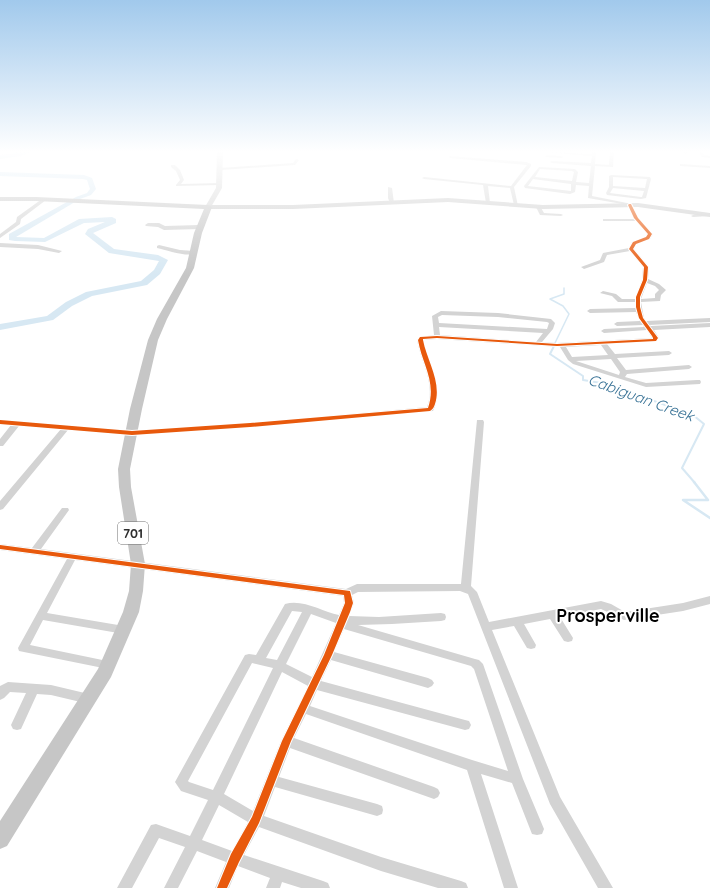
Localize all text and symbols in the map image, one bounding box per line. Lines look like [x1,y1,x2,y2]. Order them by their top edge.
water label: Cabiguan Creek [586,370,698,426]
road number: 701 [118,522,148,544]
district label: Prosperville [556,604,660,627]

